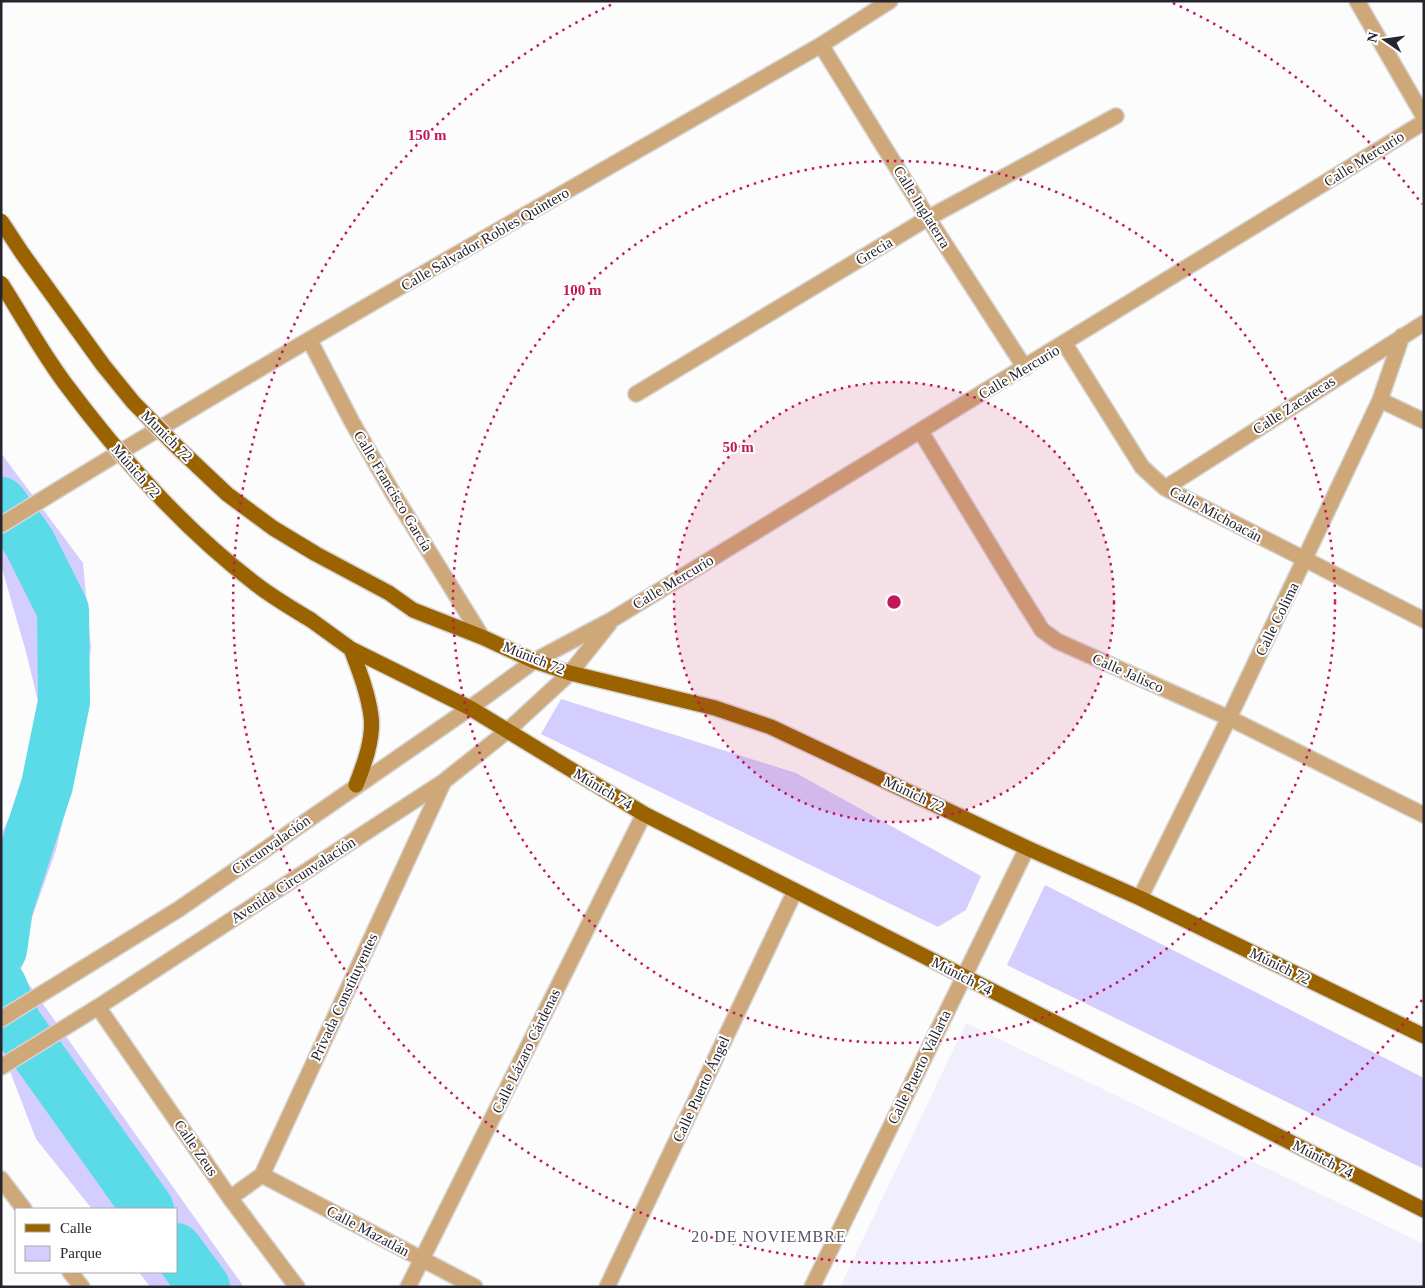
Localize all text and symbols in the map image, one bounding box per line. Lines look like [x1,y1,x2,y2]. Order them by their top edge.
north arrow [1360,15,1410,65]
text: N [1364,31,1381,44]
text: 150 m [408,127,447,143]
street label: Calle Mercurio [1321,128,1407,190]
street label: Calle Inglaterra [890,163,954,251]
street label: Calle Salvador Robles Quintero [398,184,572,294]
street label: Grecia [853,234,896,268]
text: 100 m [563,282,602,298]
street label: Calle Mercurio [976,342,1062,402]
street label: Calle Zacatecas [1250,372,1338,437]
street label: Munich 72 [138,407,196,465]
street label: Calle Francisco García [351,428,435,554]
text: 50 m [722,439,754,455]
street label: Múnich 72 [109,441,163,501]
street label: Calle Michoacán [1167,483,1265,545]
street label: Calle Mercurio [630,552,716,612]
street label: Calle Colima [1252,579,1302,658]
centre of rings [885,593,903,611]
street label: Múnich 72 [501,638,567,678]
street label: Calle Jalisco [1090,650,1166,696]
street label: Múnich 74 [571,765,636,813]
street label: Múnich 72 [881,773,947,815]
street label: Circunvalación [229,812,314,878]
street label: Avenida Circunvalación [228,834,359,926]
street label: Privada Constituyentes [307,931,381,1063]
street label: Múnich 72 [1247,944,1313,988]
street label: Múnich 74 [929,954,995,998]
street label: Calle Lázaro Cárdenas [489,986,563,1116]
street label: Calle Puerto Vallarta [884,1007,954,1127]
street label: Calle Puerto Ángel [669,1034,733,1144]
street label: Calle Zeus [171,1117,221,1179]
street label: Múnich 74 [1290,1137,1356,1181]
street label: Calle Mazatlán [324,1203,412,1260]
legend [15,1208,178,1273]
text: Calle [60,1220,92,1236]
district label: 20 DE NOVIEMBRE [691,1228,847,1245]
text: Parque [60,1245,102,1261]

